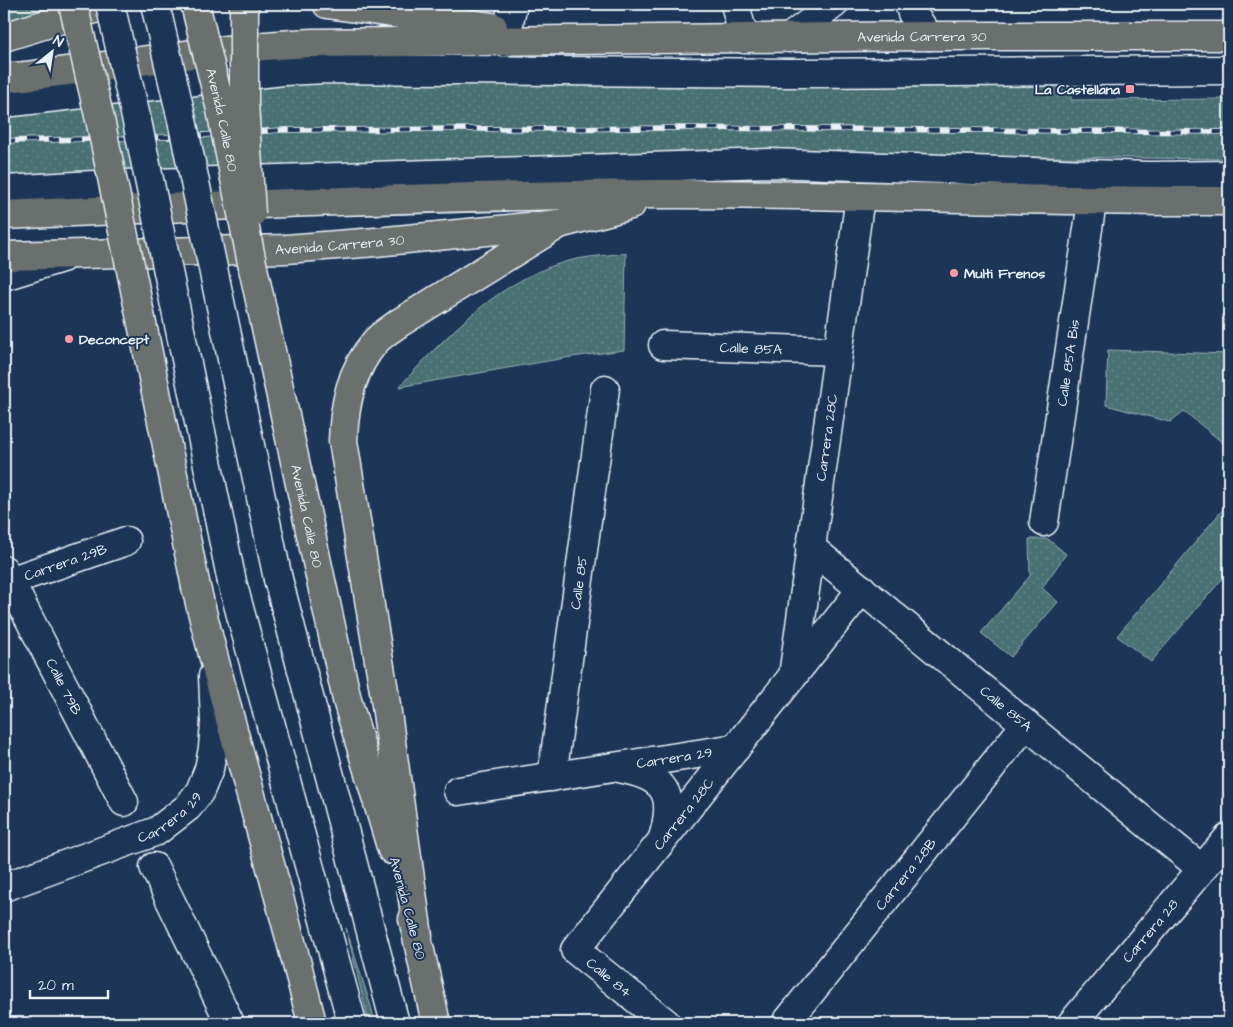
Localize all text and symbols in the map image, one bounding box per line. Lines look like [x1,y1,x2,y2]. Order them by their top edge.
street label: Avenida Carrera 30 [857,27,987,48]
north arrow [28,28,78,78]
text: N [49,31,67,53]
street label: Avenida Calle 80 [200,66,242,174]
place label: La Castellana [1035,80,1121,100]
marker: La Castellana [1124,83,1136,95]
street label: Avenida Carrera 30 [275,230,405,260]
place label: Multi Frenos [964,264,1045,284]
marker: Multi Frenos [948,267,960,279]
street label: Calle 85A Bis [1053,318,1085,408]
place label: Deconcept [79,330,150,350]
marker: Deconcept [63,333,75,345]
street label: Calle 85A [719,338,783,360]
street label: Carrera 28C [811,393,843,482]
street label: Avenida Calle 80 [285,463,327,570]
street label: Carrera 29B [22,539,110,586]
street label: Calle 85 [566,555,593,611]
street label: Calle 79B [40,655,86,719]
street label: Calle 85A [975,681,1036,737]
street label: Carrera 29 [635,743,714,774]
street label: Carrera 28C [649,774,719,855]
street label: Carrera 29 [135,788,207,848]
street label: Carrera 28B [871,834,942,915]
street label: Avenida Calle 80 [384,855,430,962]
street label: Carrera 28 [1118,895,1183,967]
street label: Calle 84 [581,953,636,1003]
scale bar [30,967,108,999]
text: 20 m [38,975,74,996]

